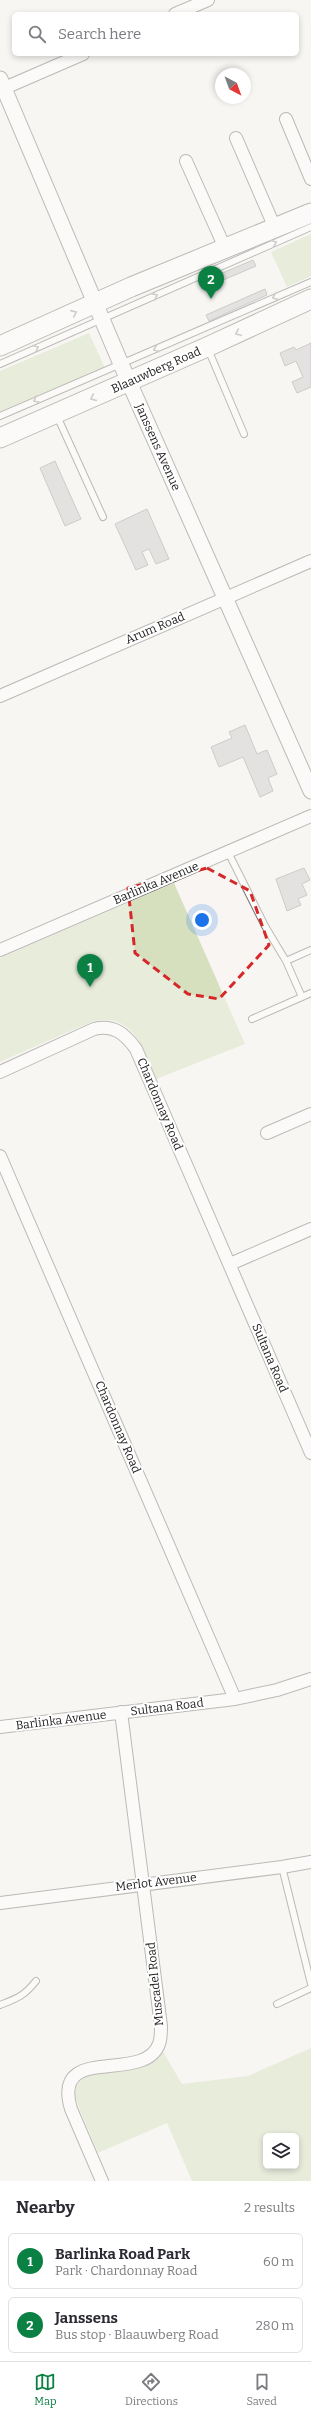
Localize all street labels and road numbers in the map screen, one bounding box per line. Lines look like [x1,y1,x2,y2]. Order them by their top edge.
street label: Blaauwberg Road [109,344,203,396]
street label: Janssens Avenue [132,400,183,493]
street label: Arum Road [123,609,187,647]
street label: Barlinka Avenue [111,859,201,907]
street label: Chardonnay Road [134,1056,186,1152]
street label: Sultana Road [249,1321,291,1395]
street label: Chardonnay Road [92,1379,144,1475]
street label: Sultana Road [130,1696,204,1718]
street label: Barlinka Avenue [15,1707,107,1733]
street label: Merlot Avenue [115,1870,197,1894]
street label: Muscadel Road [144,1941,166,2027]

